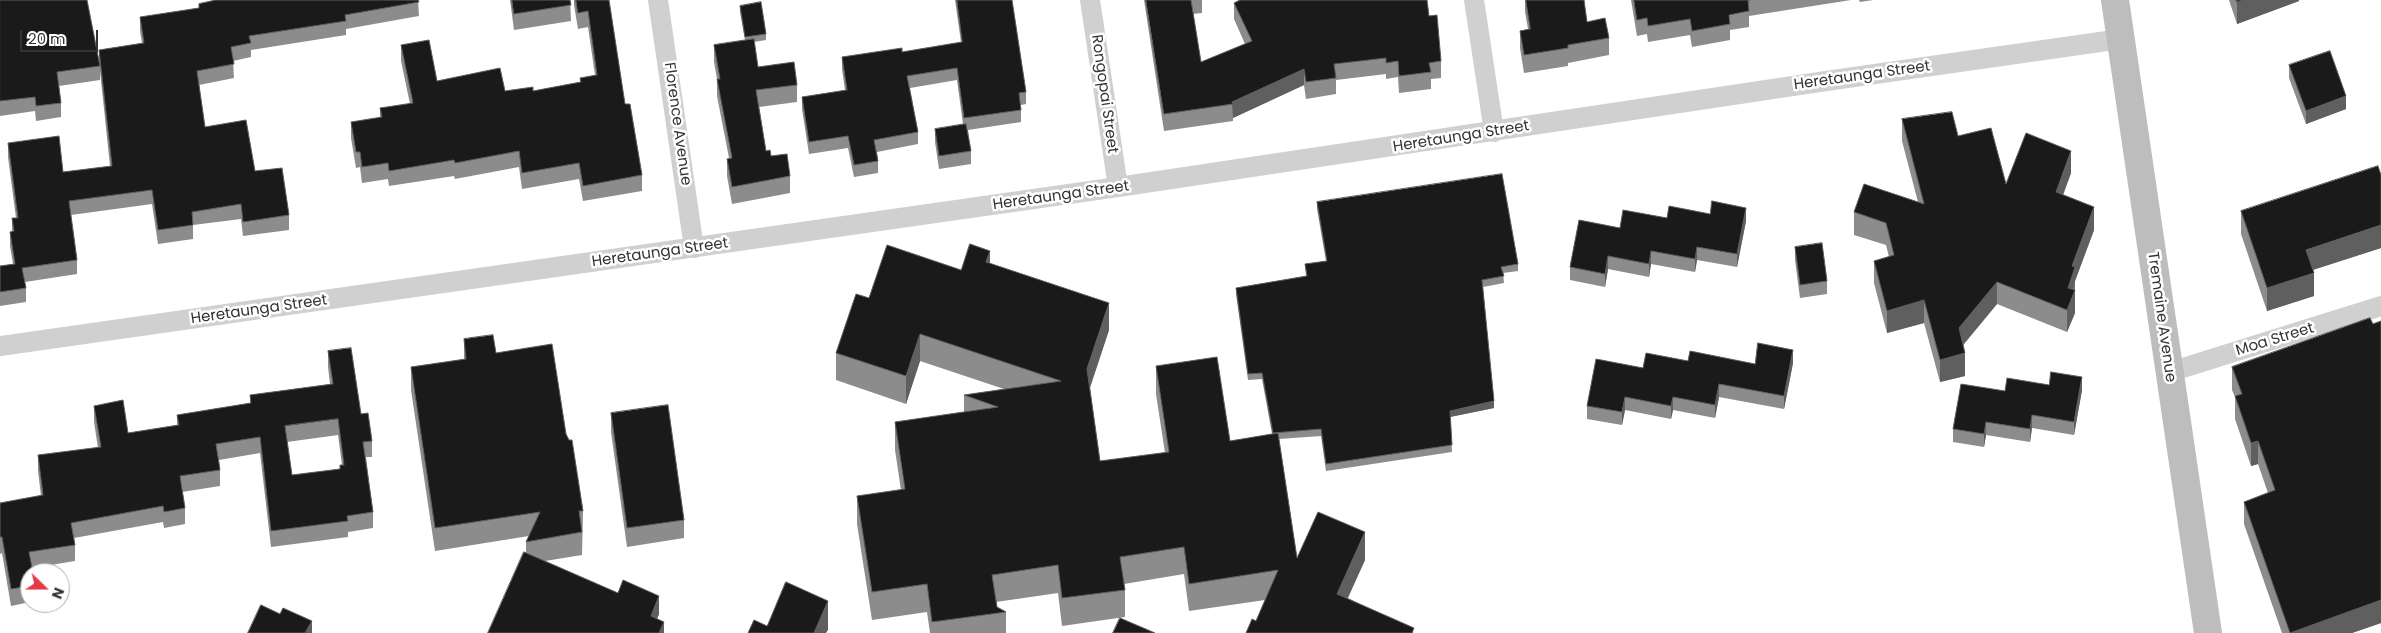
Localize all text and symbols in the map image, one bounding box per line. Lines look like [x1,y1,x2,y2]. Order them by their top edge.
scale bar [22,20,100,52]
text: 20 m [28,28,66,49]
street label: Rongopai Street [1087,33,1121,155]
street label: Heretaunga Street [1793,58,1931,94]
street label: Florence Avenue [659,61,695,187]
street label: Heretaunga Street [1392,117,1530,157]
street label: Heretaunga Street [992,178,1130,214]
street label: Heretaunga Street [591,235,729,271]
street label: Tremaine Avenue [2143,251,2179,383]
street label: Heretaunga Street [190,292,328,328]
street label: Moa Street [2234,320,2316,360]
north arrow [20,563,70,613]
text: N [47,585,69,602]

